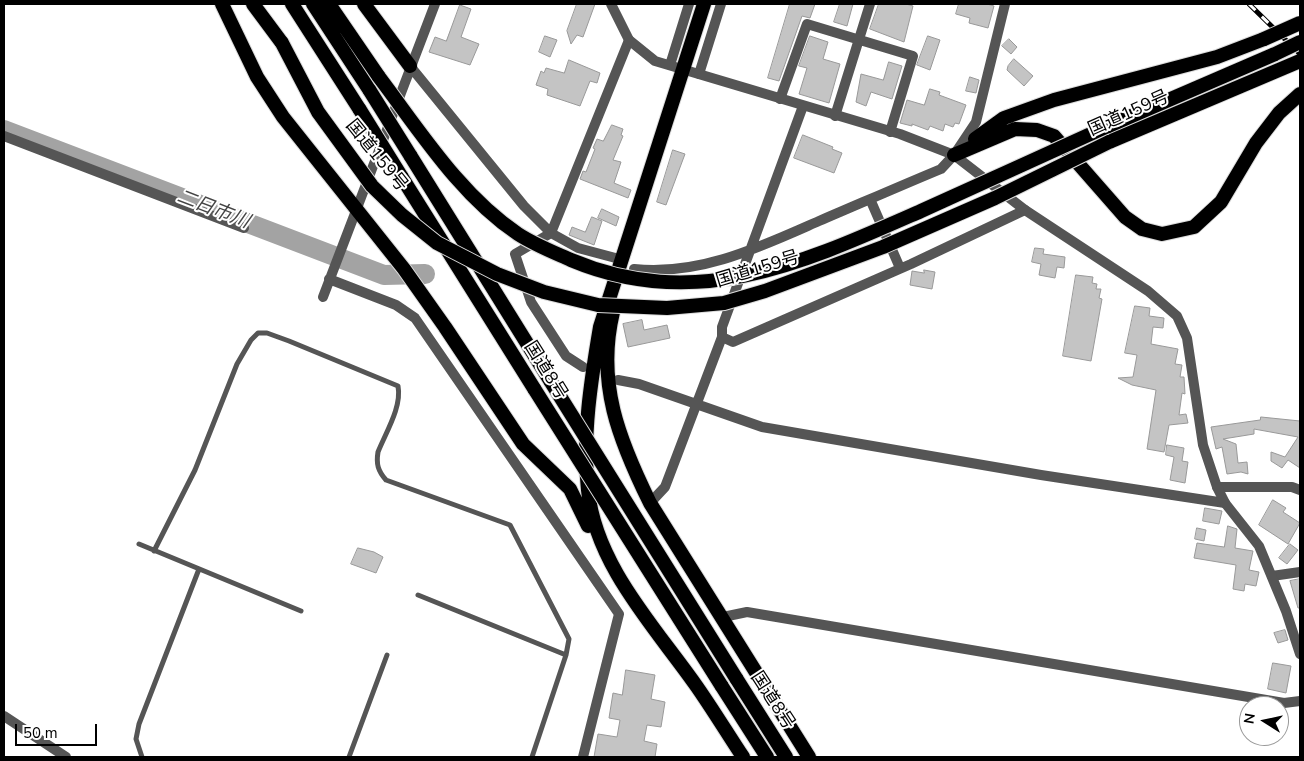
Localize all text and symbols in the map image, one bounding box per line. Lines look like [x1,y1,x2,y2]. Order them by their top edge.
street label: 国道159号 [1085,87,1173,141]
street label: 国道159号 [340,116,412,196]
water label: 二日市川 [173,186,253,234]
street label: 国道159号 [714,247,802,293]
street label: 国道8号 [519,338,571,404]
street label: 国道8号 [745,668,799,734]
north arrow [1239,696,1289,746]
text: N [1239,712,1260,725]
scale bar [18,714,100,746]
text: 50 m [23,723,58,743]

